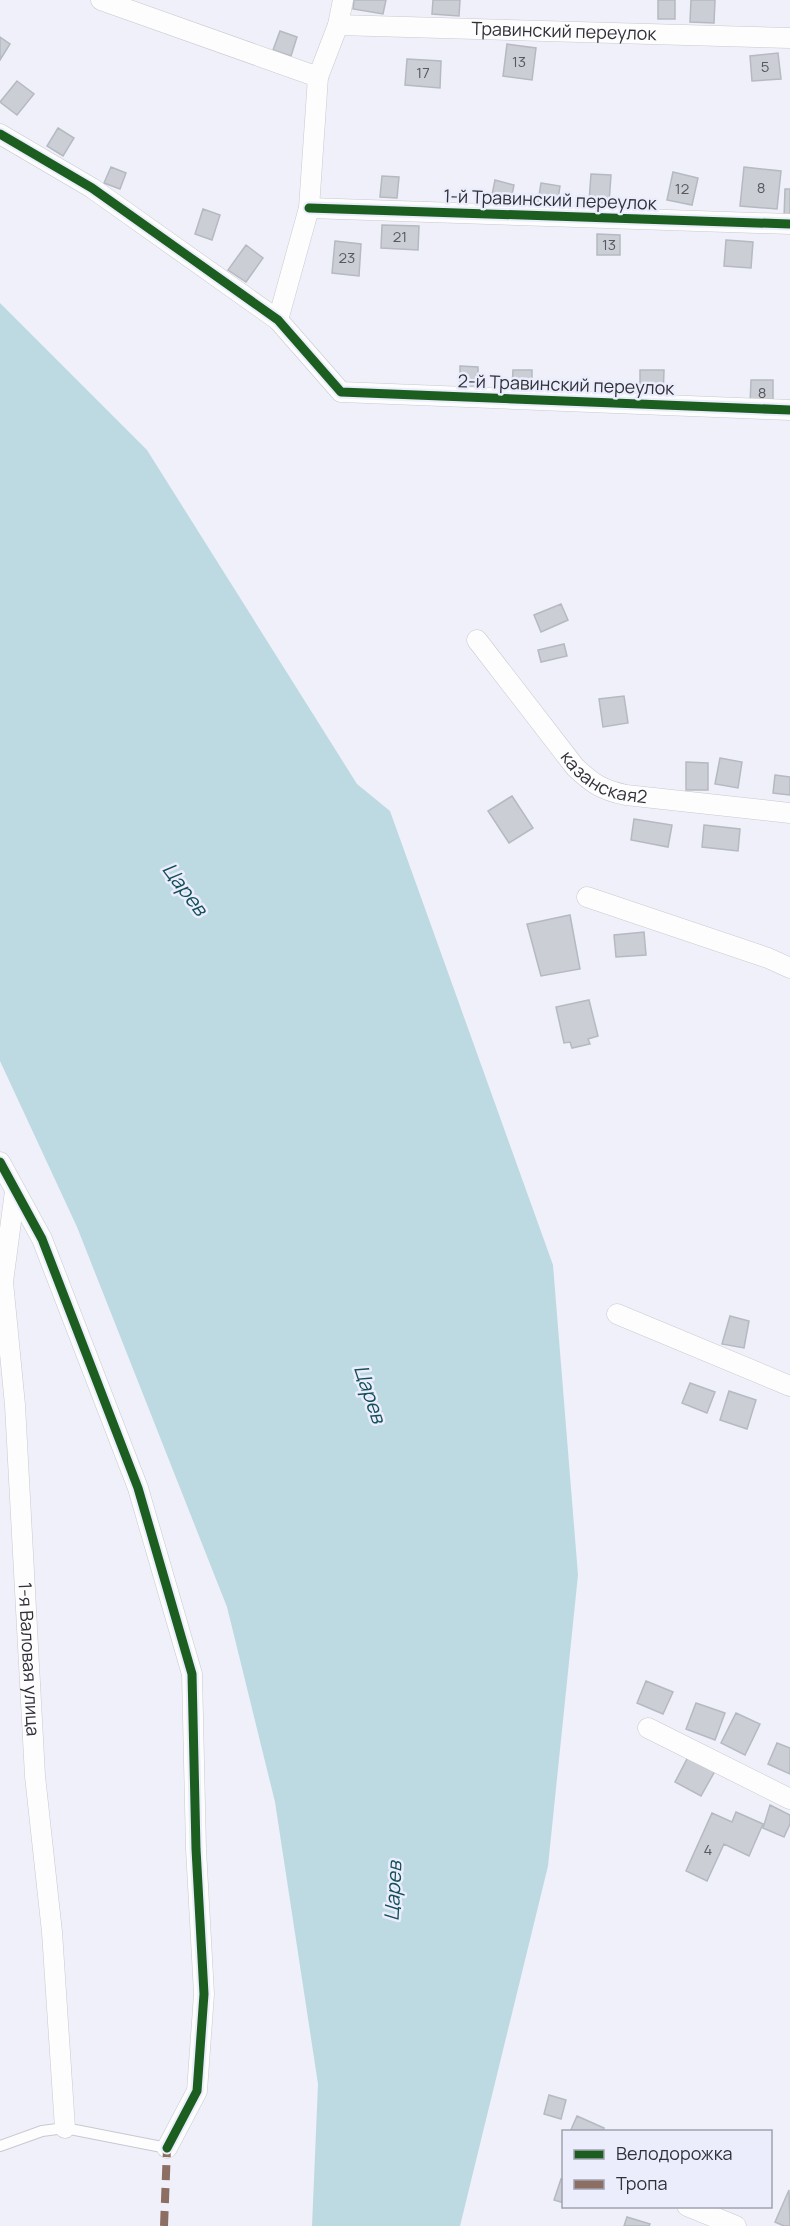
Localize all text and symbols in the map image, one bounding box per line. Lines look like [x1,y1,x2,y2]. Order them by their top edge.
street label: Травинский переулок [471,16,658,45]
house number: 13 [512,51,526,72]
house number: 5 [761,56,769,77]
house number: 17 [416,62,430,83]
house number: 8 [757,177,765,198]
house number: 12 [675,178,689,199]
street label: 1-й Травинский переулок [443,183,658,215]
house number: 21 [393,226,407,247]
house number: 13 [602,234,616,255]
house number: 23 [339,247,355,268]
street label: 2-й Травинский переулок [457,368,676,400]
house number: 8 [758,382,766,403]
street label: казанская2 [556,745,649,808]
water label: Царев [157,857,215,922]
water label: Царев [348,1361,393,1428]
street label: 1-я Валовая улица [14,1582,46,1737]
house number: 4 [704,1839,713,1860]
water label: Царев [377,1859,408,1921]
legend [562,2130,772,2208]
text: Велодорожка [616,2141,733,2165]
text: Тропа [616,2171,667,2195]

